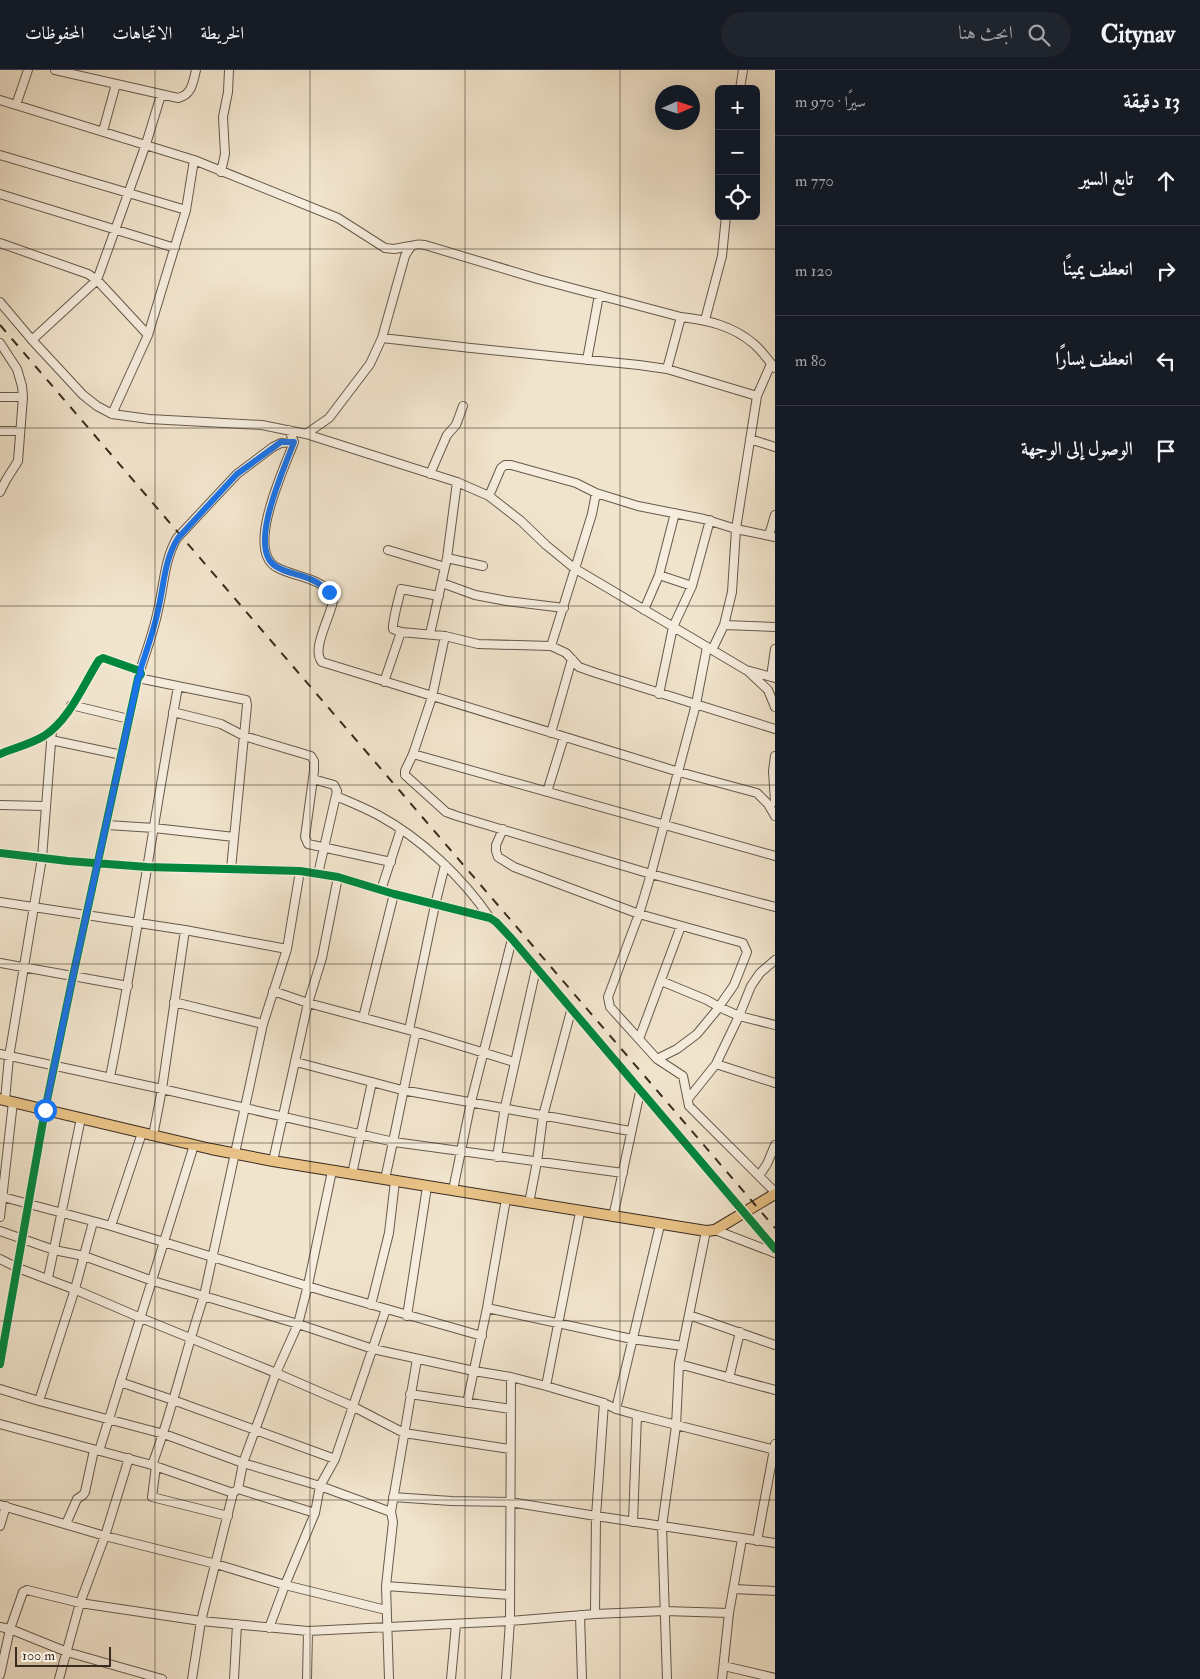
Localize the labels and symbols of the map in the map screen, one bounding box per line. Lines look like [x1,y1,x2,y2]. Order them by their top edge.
north arrow [655,85,700,130]
route end [318,581,341,604]
route start [34,1099,57,1122]
scale bar [15,1644,111,1667]

